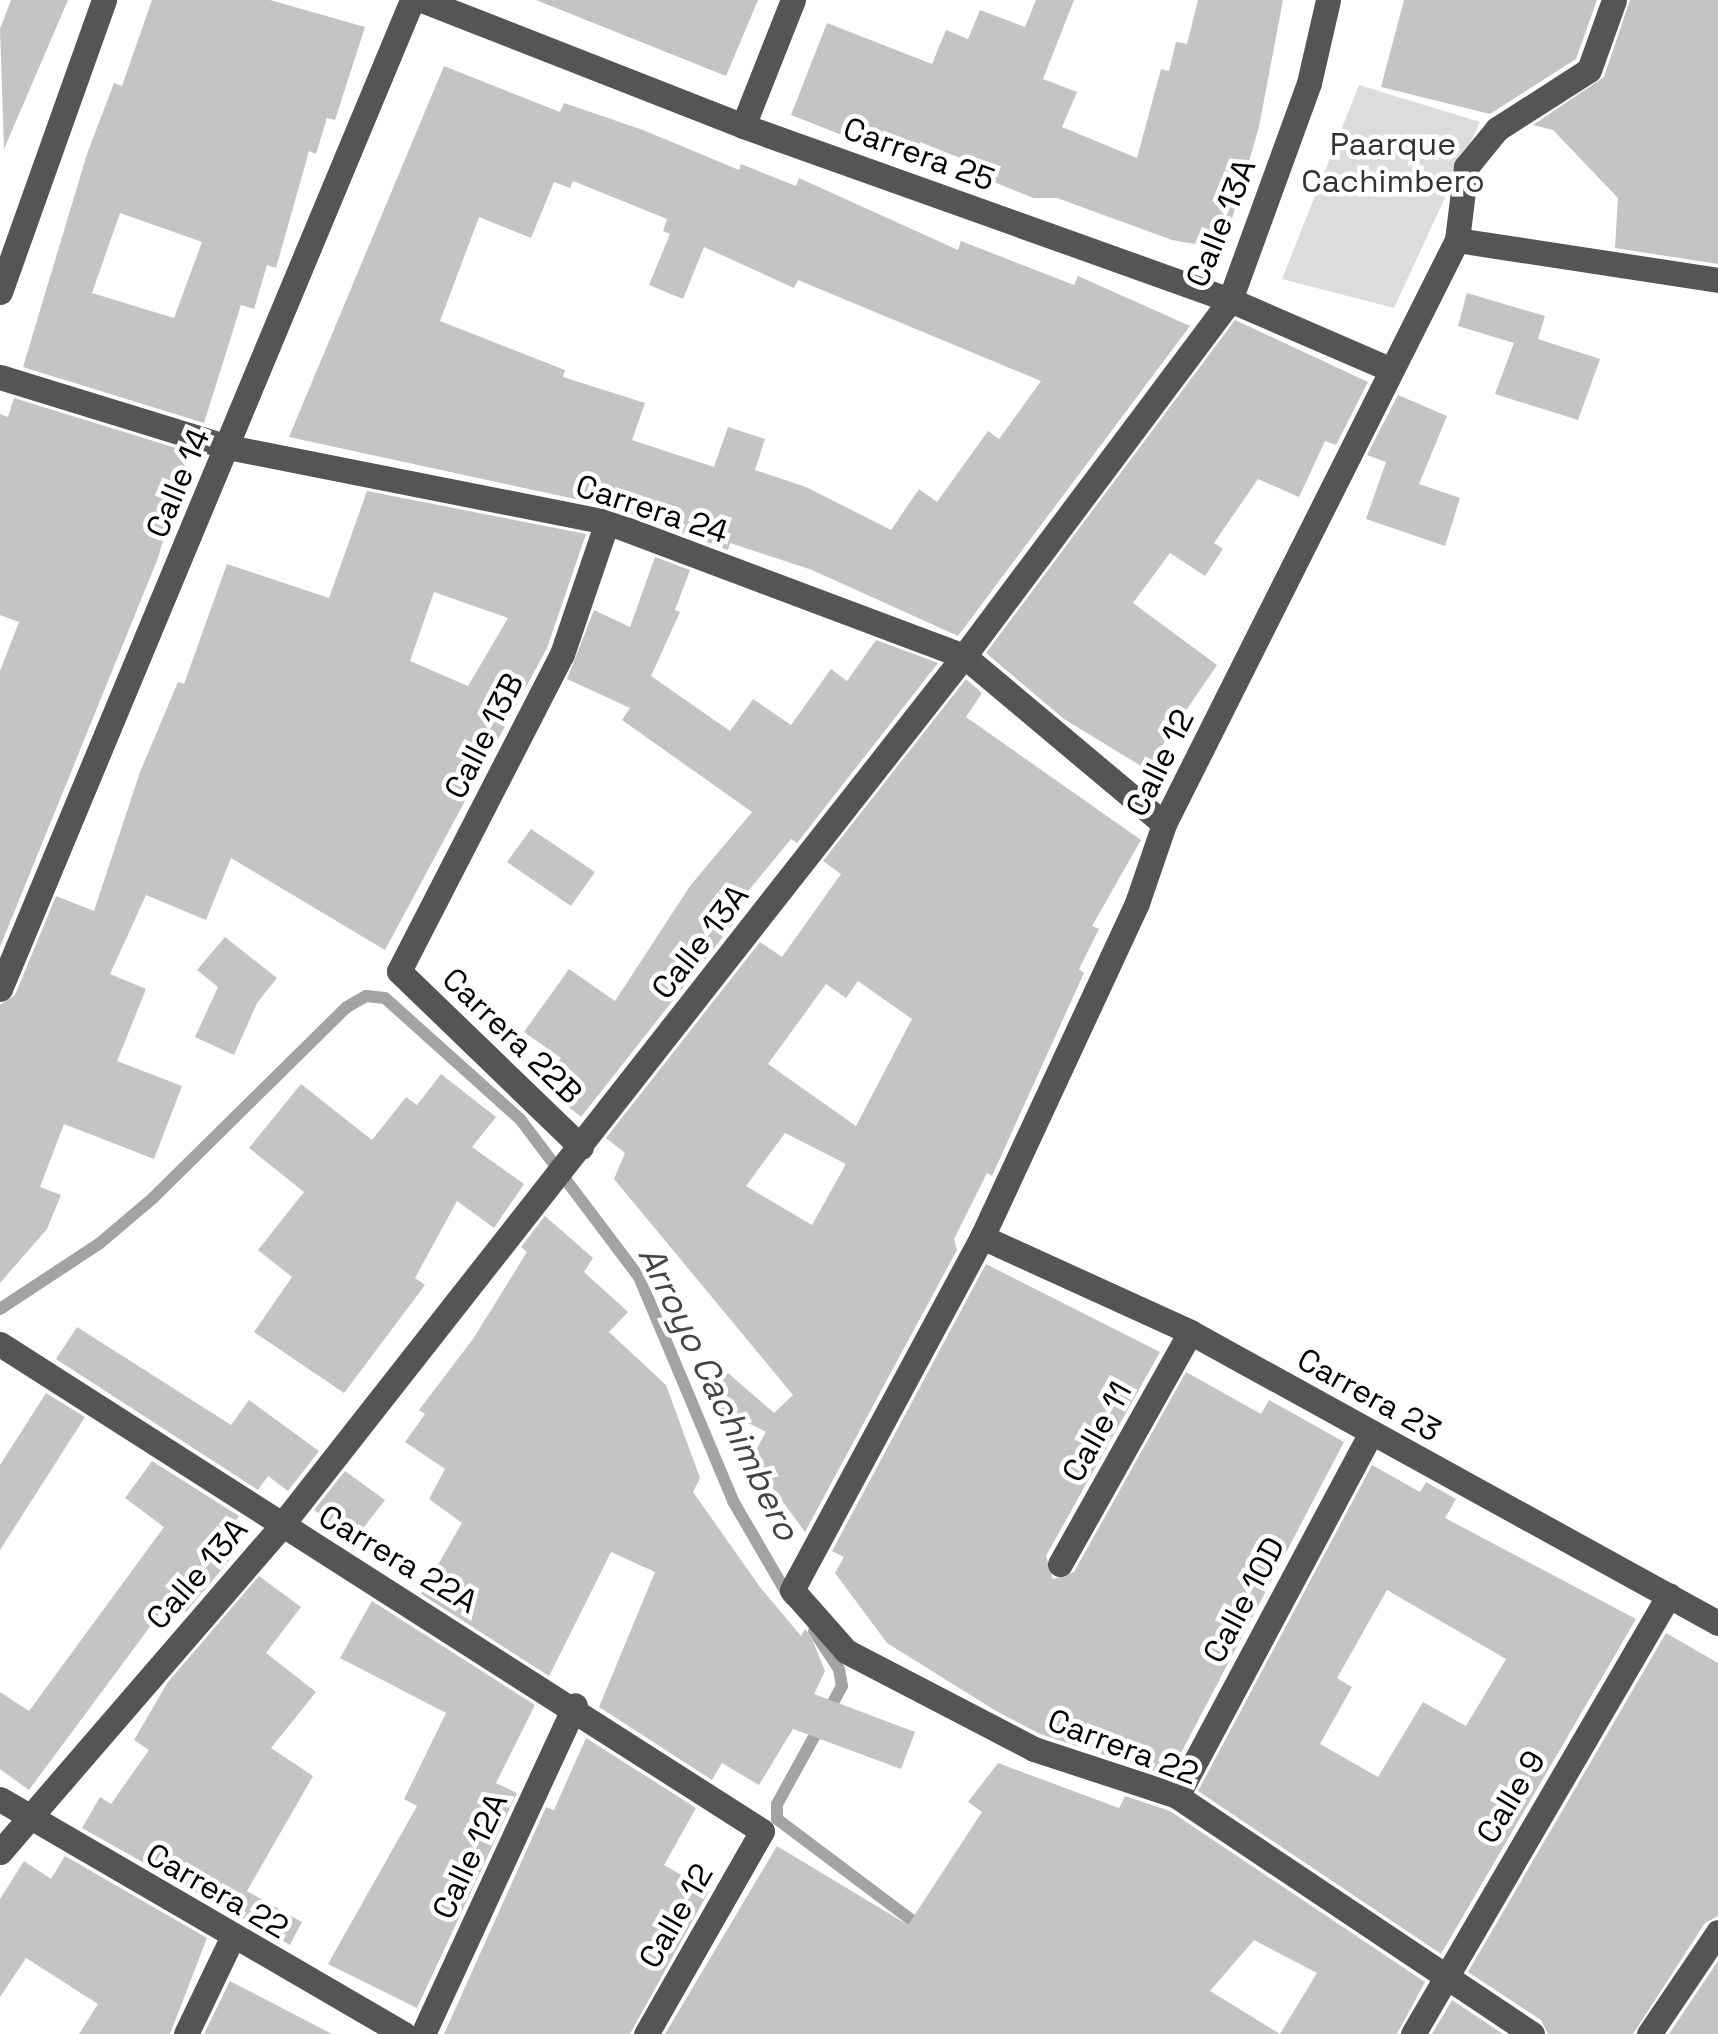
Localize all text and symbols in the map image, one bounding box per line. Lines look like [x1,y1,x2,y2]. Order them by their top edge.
street label: Carrera 25 [838,109,1000,199]
park label: Paarque Cachimbero [1301,126,1485,201]
street label: Calle 13A [1178,153,1264,293]
street label: Calle 14 [138,422,218,544]
street label: Carrera 24 [571,466,733,552]
street label: Calle 13B [436,667,532,805]
street label: Calle 12 [1118,703,1202,823]
street label: Calle 13A [643,877,757,1007]
street label: Carrera 22B [434,960,590,1112]
water label: Arroyo Cachimbero [630,1239,808,1547]
street label: Carrera 23 [1291,1340,1447,1450]
street label: Calle 11 [1054,1375,1140,1489]
street label: Carrera 22A [312,1497,484,1621]
street label: Calle 13A [138,1511,256,1637]
street label: Calle 10D [1195,1531,1293,1669]
street label: Carrera 22 [1042,1701,1204,1793]
street label: Calle 9 [1468,1744,1554,1850]
street label: Calle 12A [424,1787,516,1925]
street label: Carrera 22 [139,1835,295,1947]
street label: Calle 12 [631,1857,721,1975]

